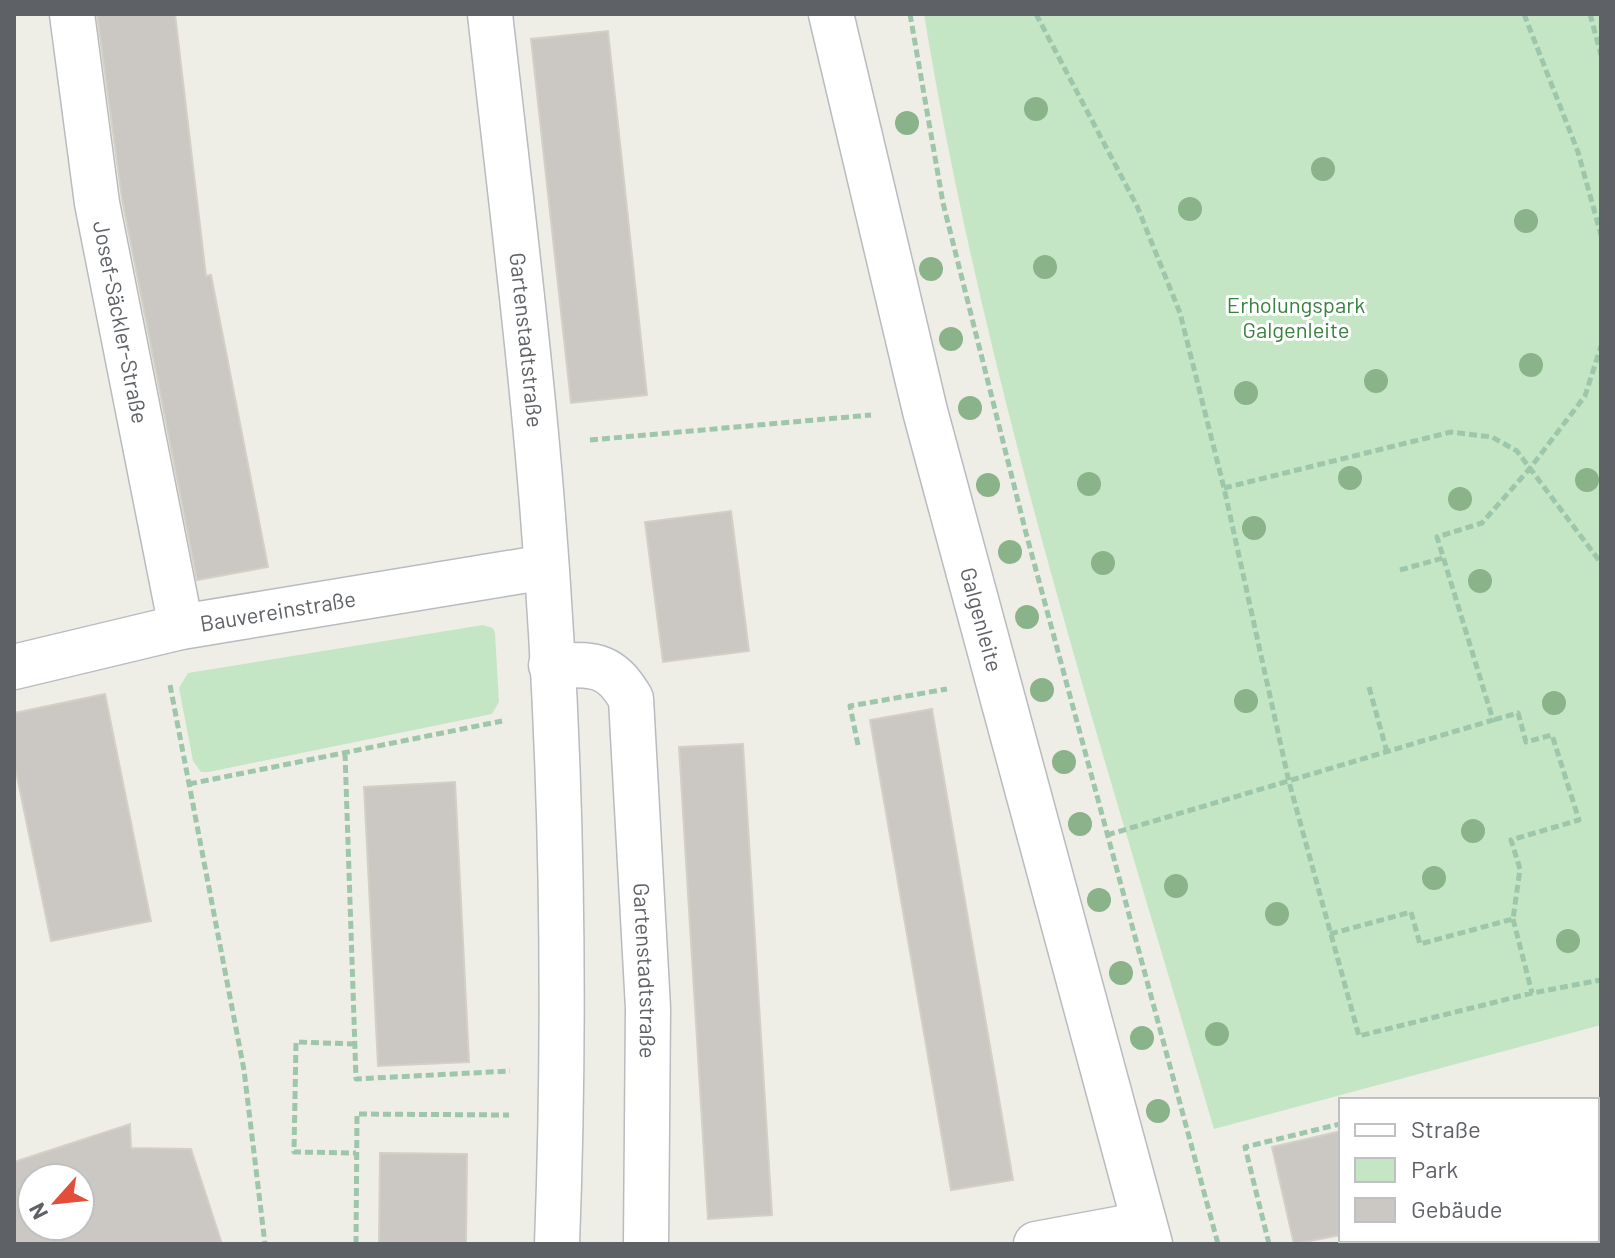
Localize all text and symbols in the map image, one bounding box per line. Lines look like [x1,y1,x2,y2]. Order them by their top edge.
street label: Josef-Säckler-Straße [89,218,154,426]
street label: Gartenstadtstraße [505,251,549,429]
park label: Erholungspark Galgenleite [1227,291,1365,342]
street label: Galgenleite [956,564,1009,674]
street label: Bauvereinstraße [198,584,358,636]
street label: Gartenstadtstraße [629,882,662,1059]
legend [1339,1098,1599,1242]
text: Straße [1411,1114,1481,1143]
text: Park [1411,1154,1458,1183]
north arrow [16,1162,96,1242]
text: Gebäude [1411,1194,1503,1223]
text: N [22,1199,52,1224]

